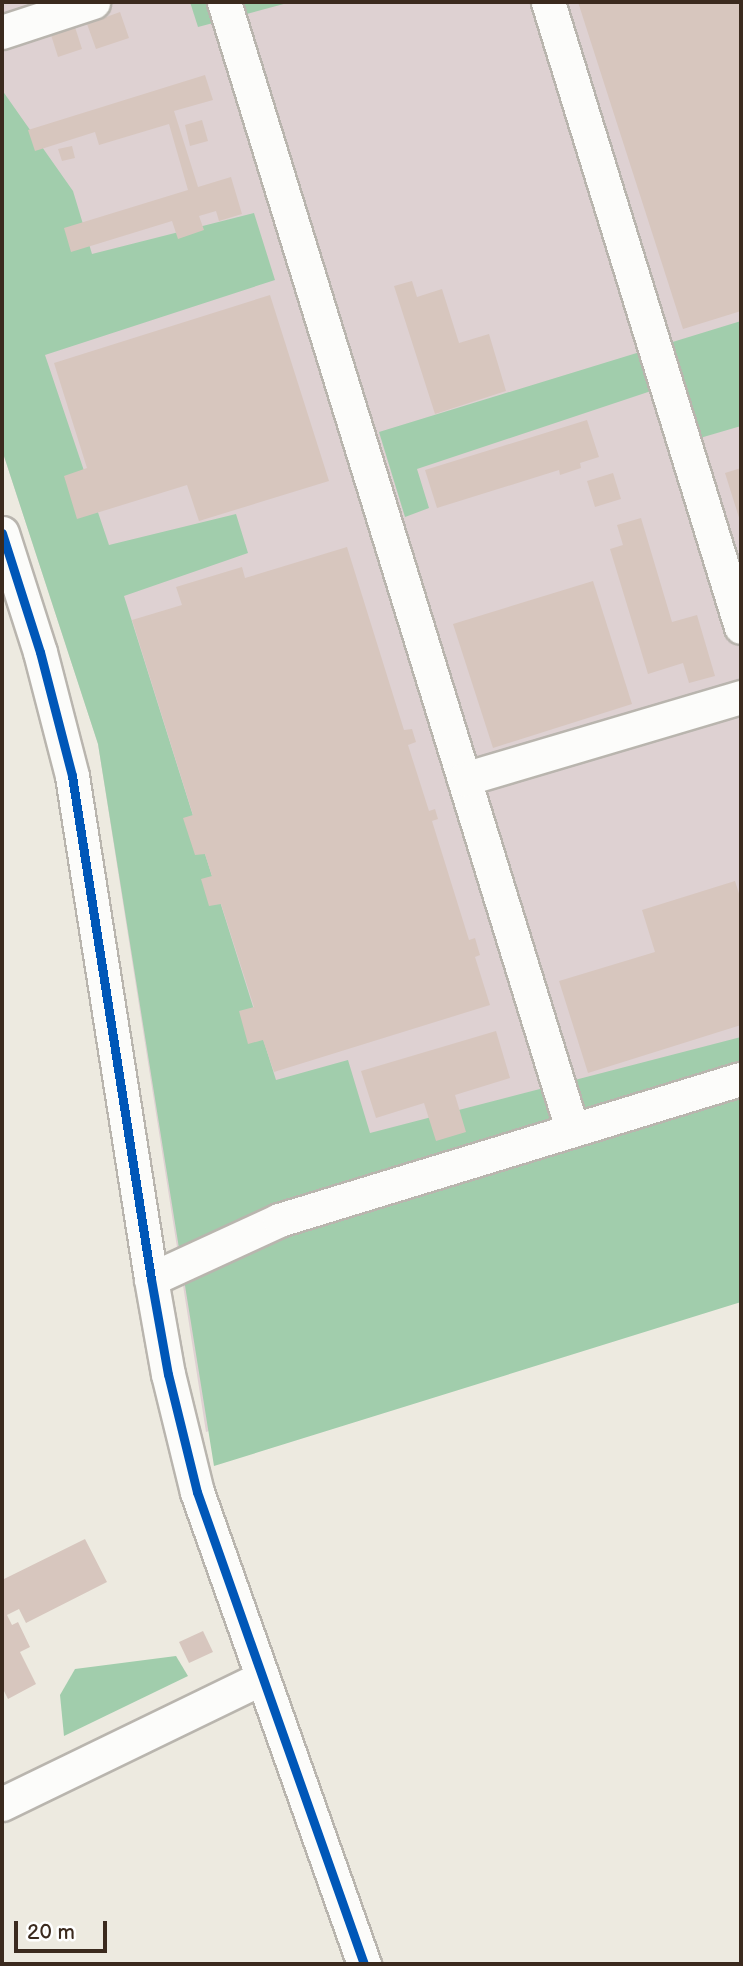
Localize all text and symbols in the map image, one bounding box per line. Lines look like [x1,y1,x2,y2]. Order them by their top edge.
scale bar [18,1906,110,1950]
text: 20 m [27,1920,75,1945]

